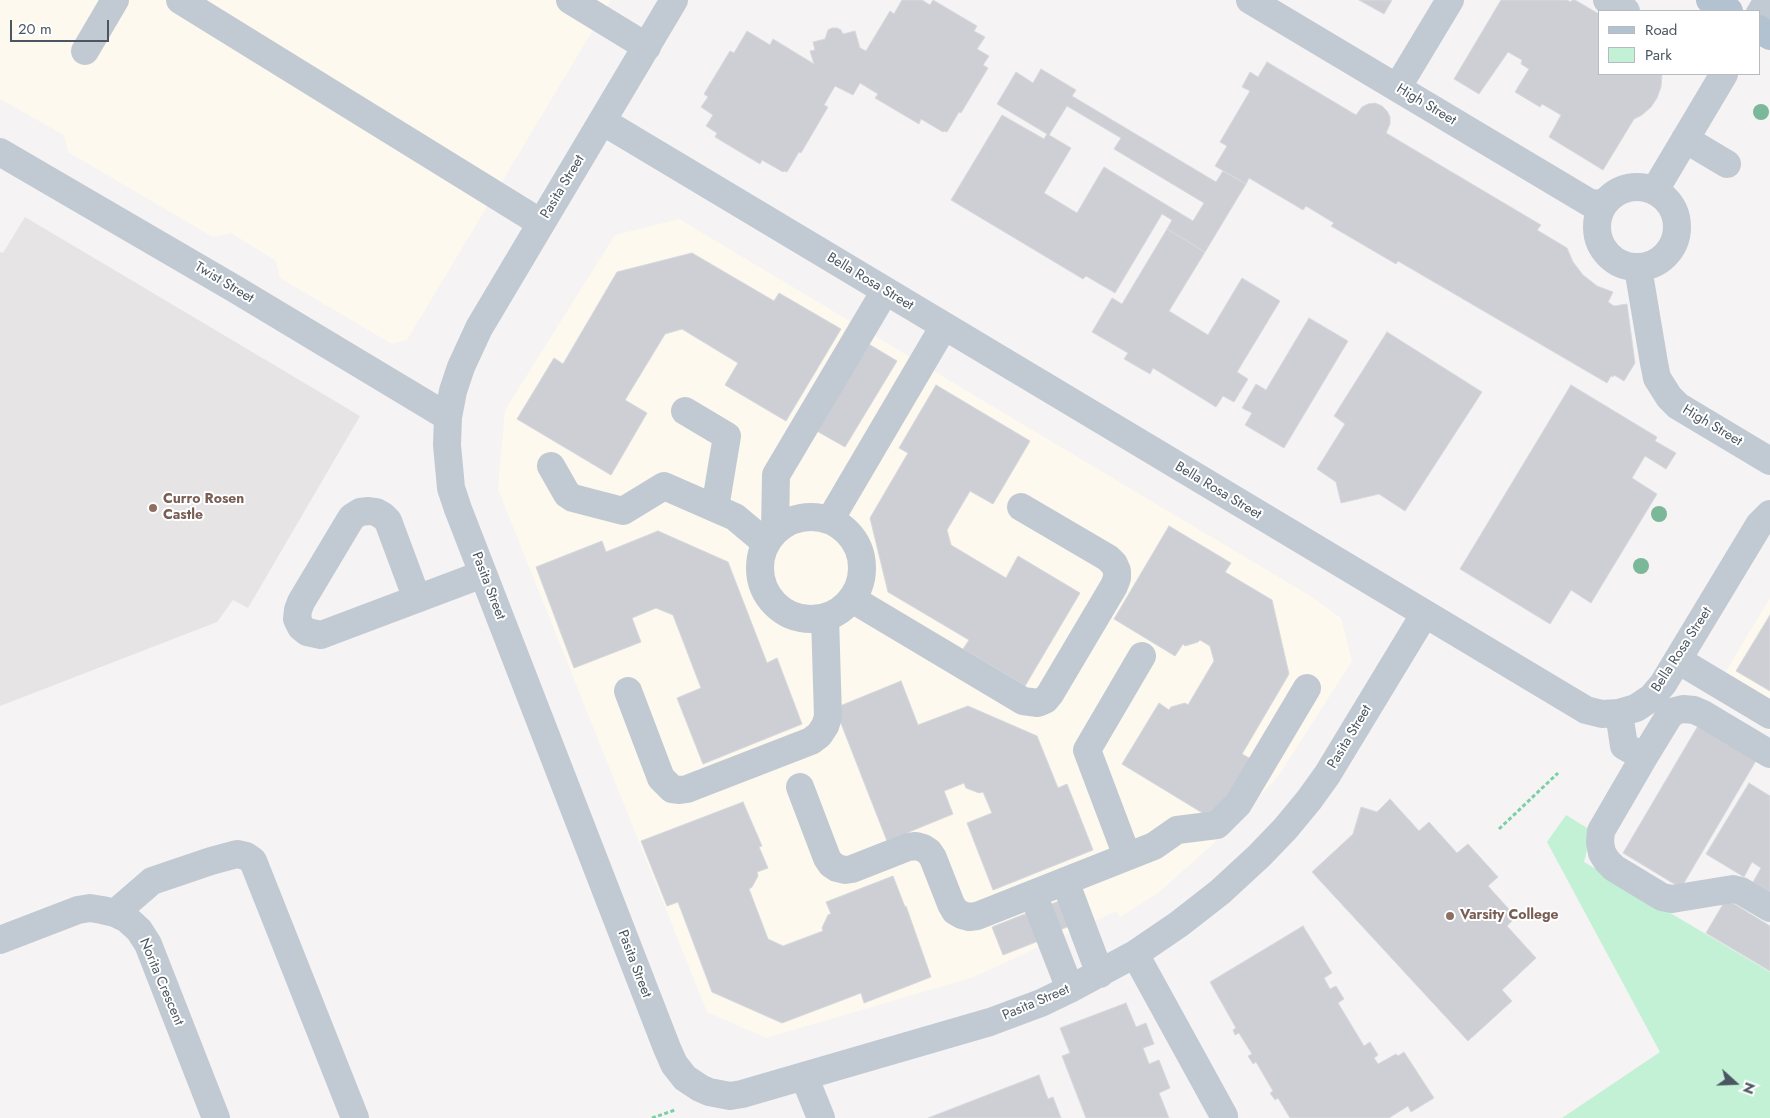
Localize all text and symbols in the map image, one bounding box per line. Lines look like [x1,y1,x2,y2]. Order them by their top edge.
scale bar [12,10,111,42]
legend [1598,10,1760,75]
text: 20 m [18,18,52,40]
text: Road [1645,19,1677,41]
text: Park [1645,44,1672,66]
street label: High Street [1393,81,1459,129]
street label: Pasita Street [538,152,588,222]
street label: Bella Rosa Street [824,250,916,314]
street label: Twist Street [191,259,257,307]
street label: High Street [1679,402,1745,450]
street label: Bella Rosa Street [1172,459,1264,523]
place label: Curro Rosen Castle [163,492,244,524]
marker: Curro Rosen Castle [147,502,159,514]
street label: Pasita Street [467,550,509,622]
street label: Bella Rosa Street [1648,604,1716,696]
street label: Pasita Street [1325,702,1375,772]
place label: Varsity College [1460,908,1559,924]
marker: Varsity College [1444,910,1456,922]
street label: Pasita Street [613,928,655,1000]
street label: Norita Crescent [135,936,187,1028]
street label: Pasita Street [1000,981,1072,1025]
north arrow [1710,1058,1760,1108]
text: N [1738,1079,1760,1097]

